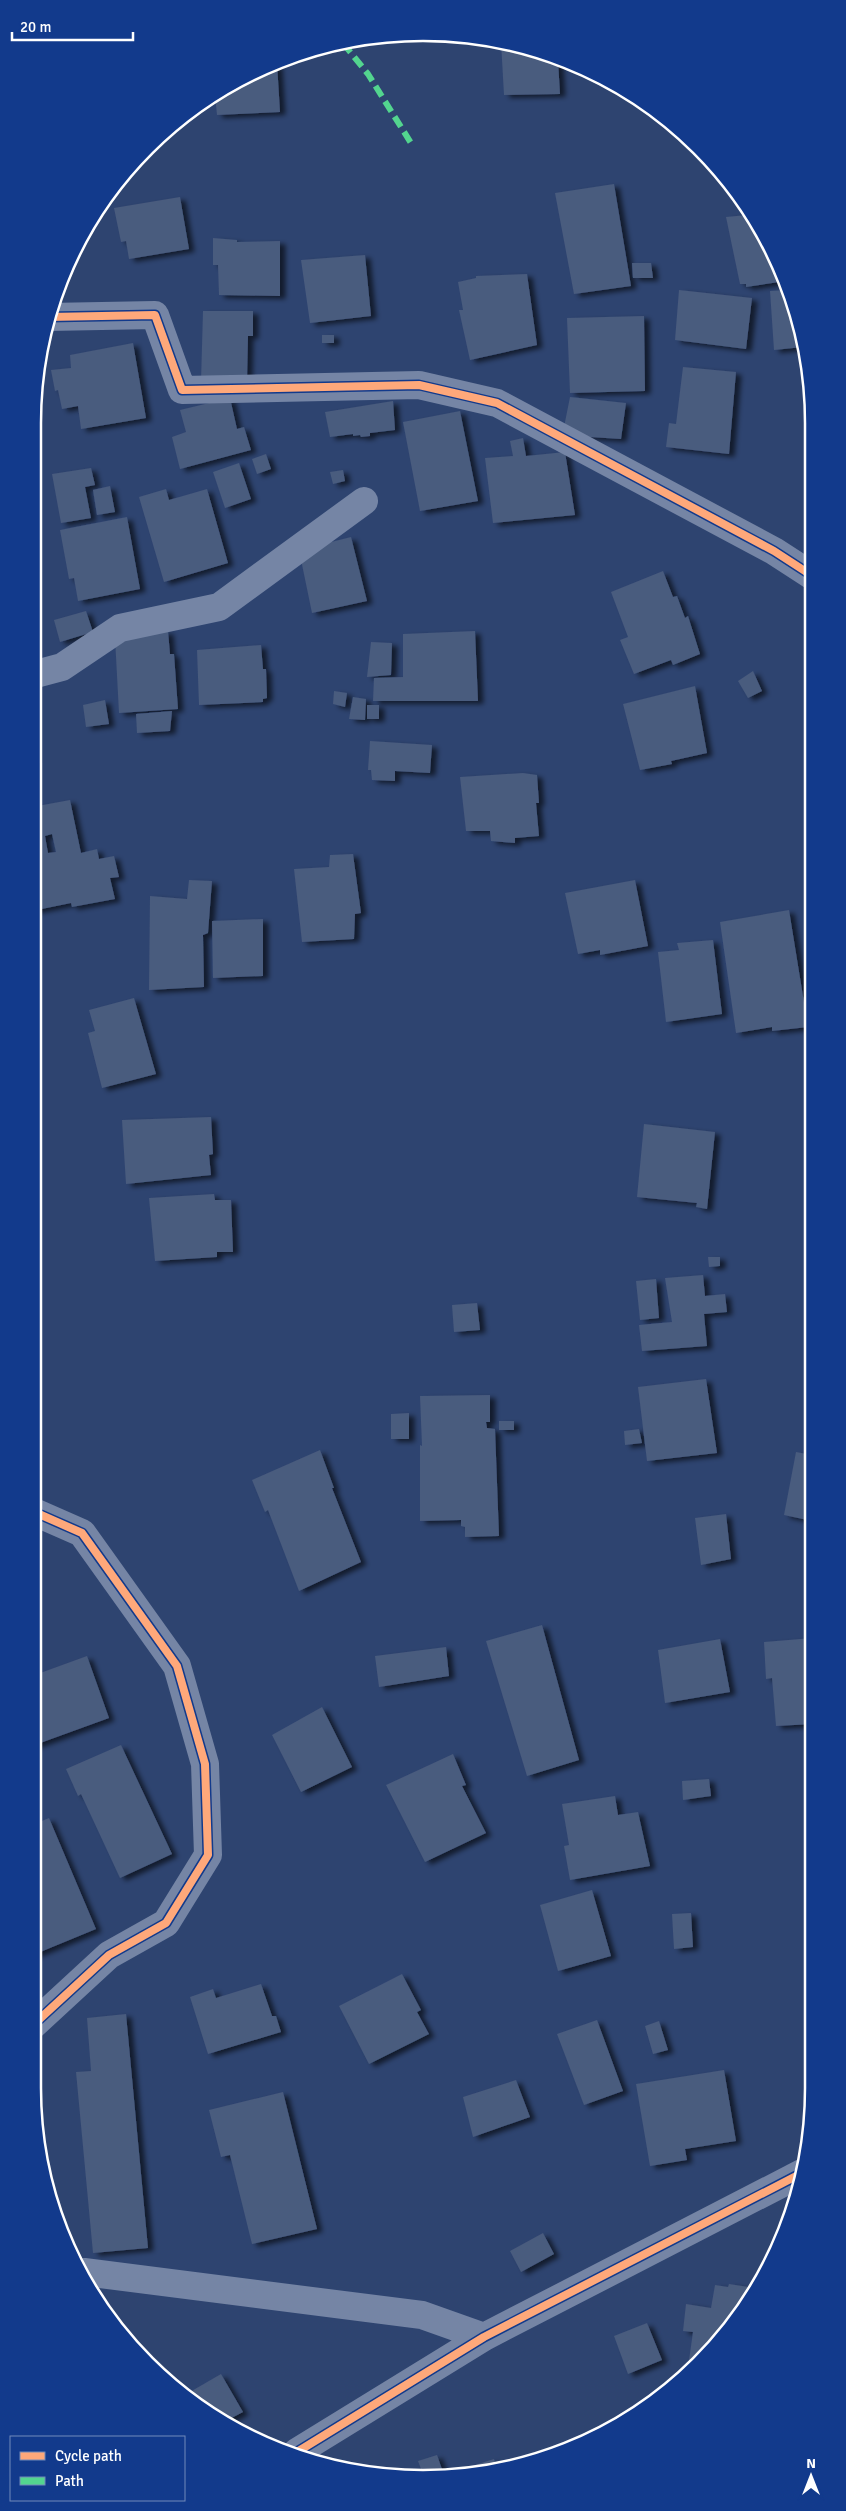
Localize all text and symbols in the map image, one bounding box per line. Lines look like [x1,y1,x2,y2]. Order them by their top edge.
scale bar [12,10,134,42]
text: 20 m [20,18,51,36]
legend [10,2436,185,2501]
text: Cycle path [55,2447,122,2465]
north arrow [786,2451,836,2501]
text: N [806,2455,816,2472]
text: Path [55,2472,84,2490]

